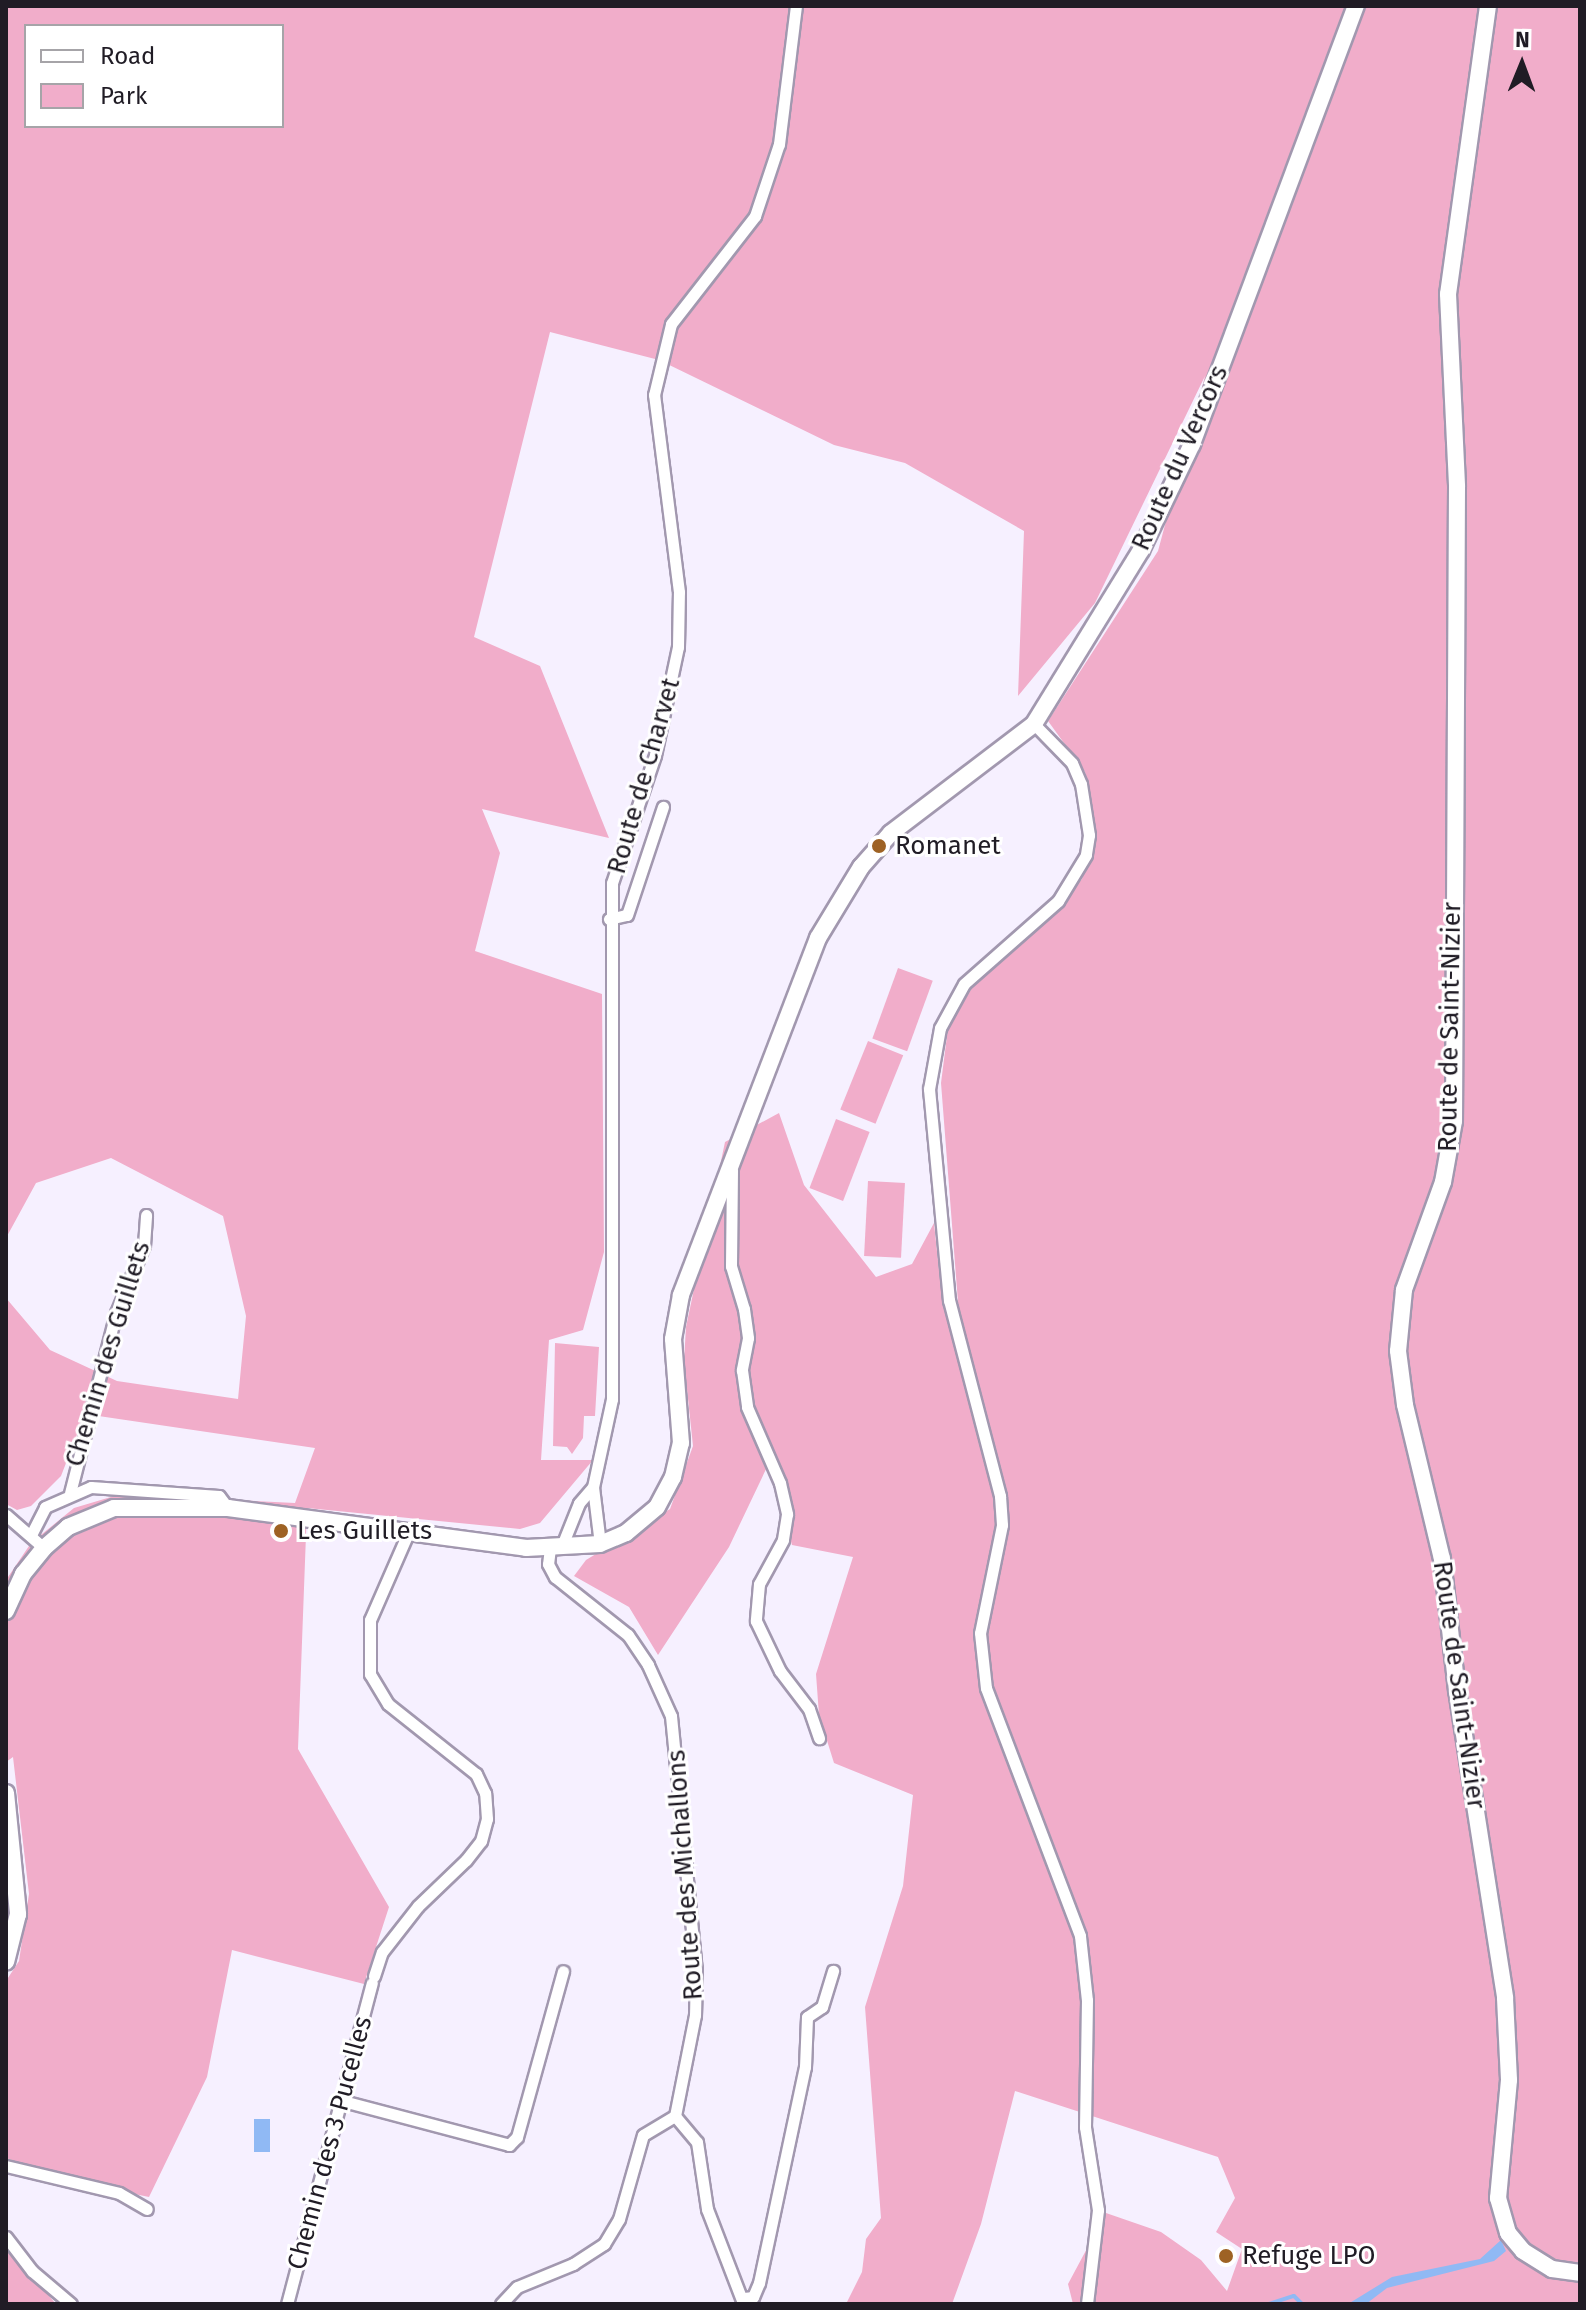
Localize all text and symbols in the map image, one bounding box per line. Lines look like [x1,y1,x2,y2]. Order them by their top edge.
legend [24,24,284,128]
north arrow [1482,24,1562,104]
text: N [1515,26,1530,53]
text: Road [100,42,155,70]
text: Park [100,82,147,110]
street label: Route du Vercors [1125,361,1235,555]
street label: Route de Charvet [601,674,687,878]
place label: Romanet [895,830,1001,862]
marker: Romanet [870,837,888,855]
street label: Route de Saint-Nizier [1432,902,1468,1152]
street label: Chemin des Guillets [59,1238,157,1470]
place label: Les Guillets [297,1515,432,1547]
marker: Les Guillets [272,1522,290,1540]
street label: Route de Saint-Nizier [1426,1559,1492,1811]
street label: Route des Michallons [661,1749,709,2001]
street label: Chemin des 3 Pucelles [281,2013,379,2273]
place label: Refuge LPO [1242,2240,1376,2272]
marker: Refuge LPO [1217,2247,1235,2265]

